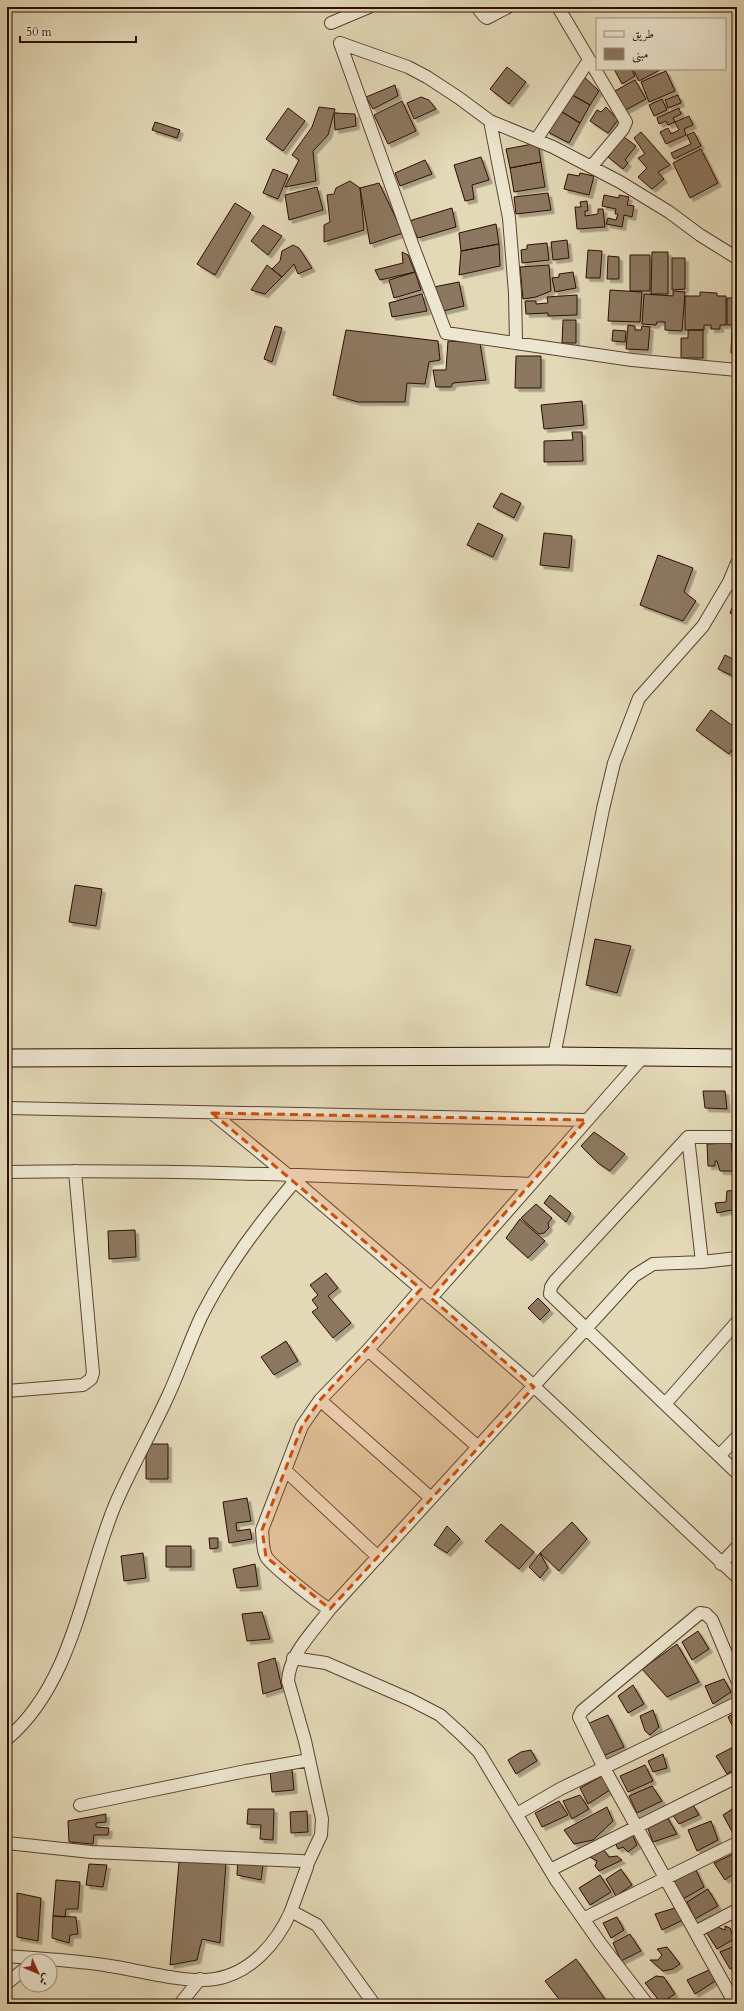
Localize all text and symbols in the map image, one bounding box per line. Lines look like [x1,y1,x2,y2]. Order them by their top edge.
scale bar [20,18,136,44]
legend [596,18,726,70]
text: 50 m [26,24,53,40]
text: طريق [632,26,654,42]
text: مبنى [632,46,648,63]
north arrow [18,1953,58,1993]
text: ش [36,1970,54,1989]

